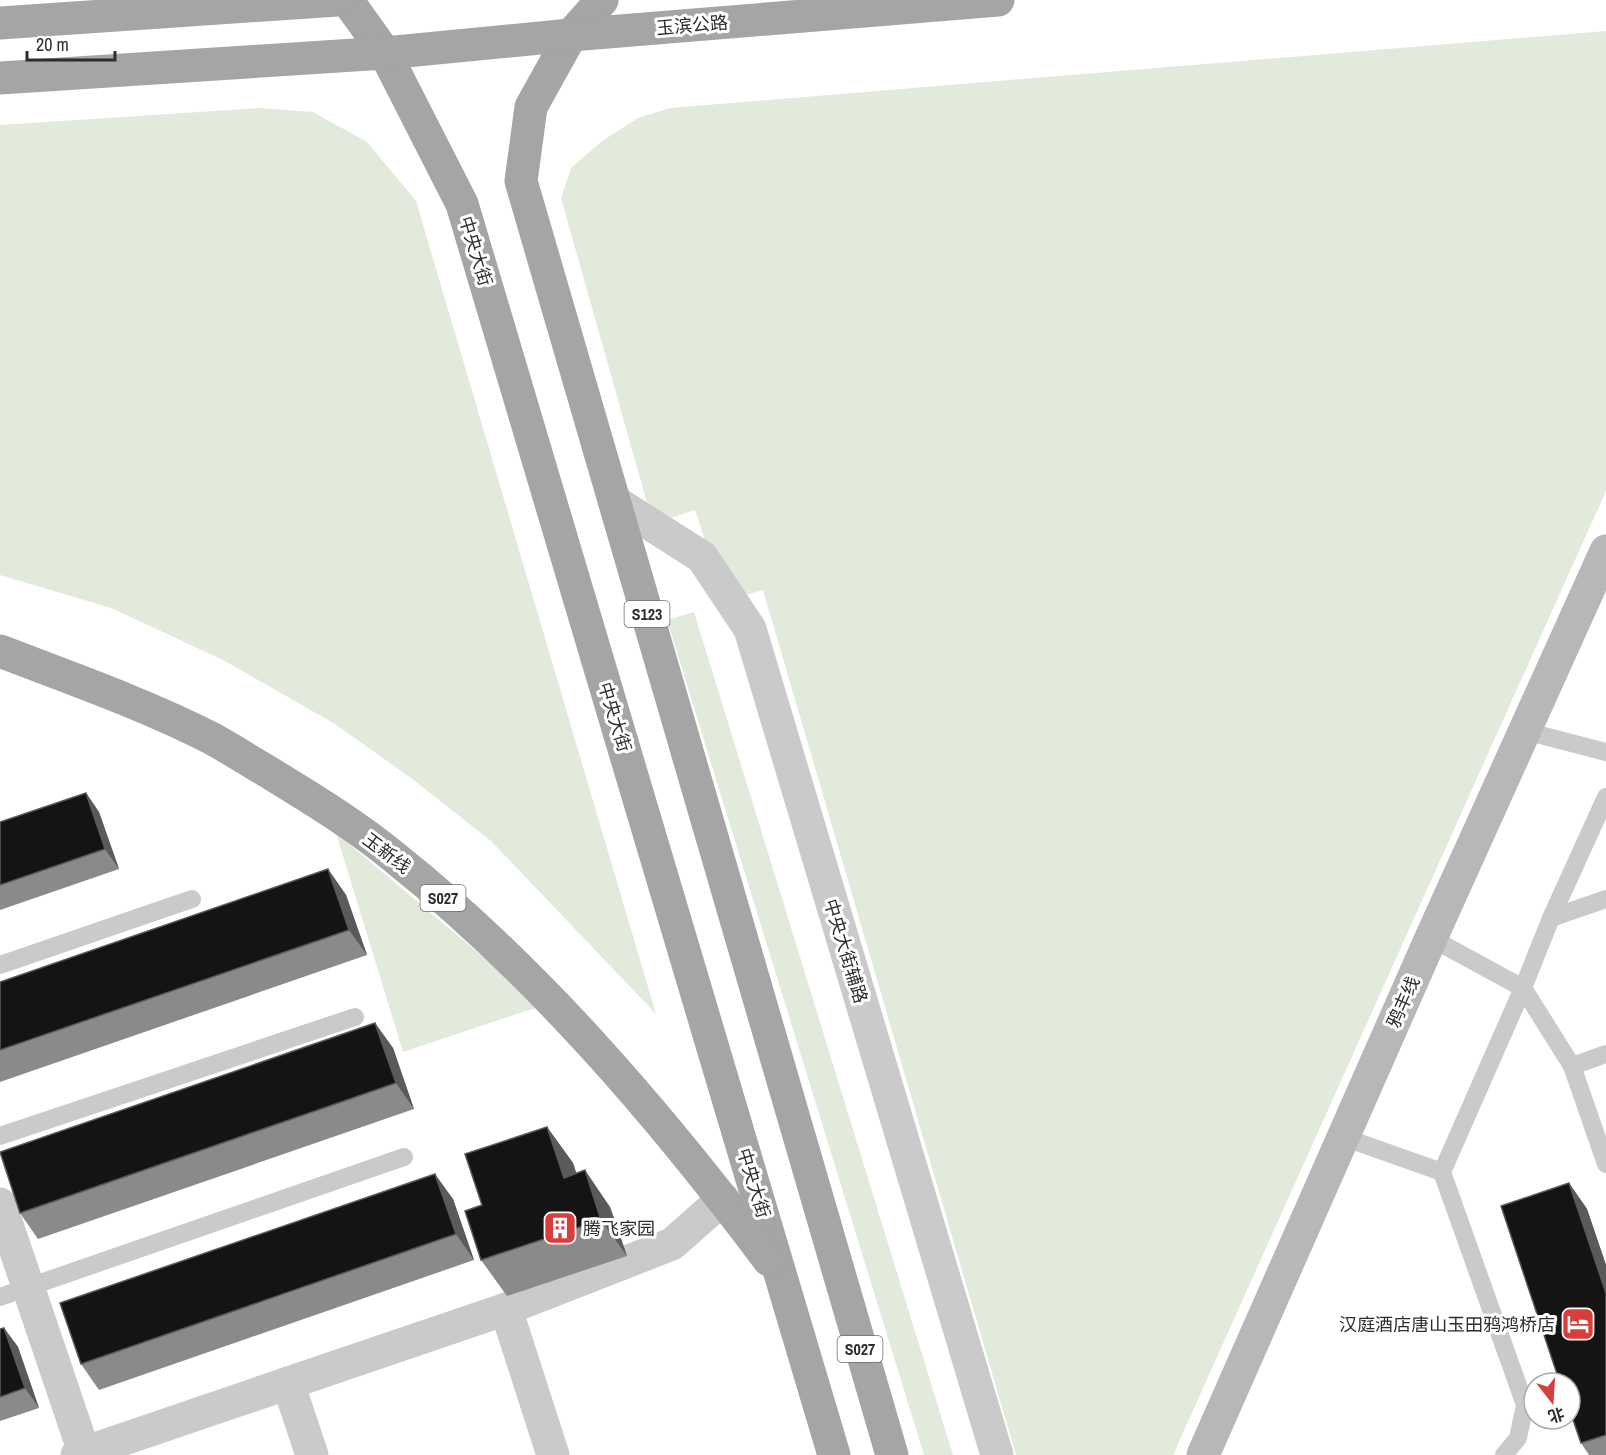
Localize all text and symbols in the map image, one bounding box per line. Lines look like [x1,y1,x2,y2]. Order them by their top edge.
street label: 玉滨公路 [655,9,729,41]
scale bar [27,24,116,62]
text: 20 m [36,32,69,57]
street label: 中央大街 [454,213,498,289]
road number: S123 [624,601,670,627]
street label: 中央大街 [593,679,637,755]
street label: 玉新线 [358,827,416,879]
road number: S027 [420,885,466,911]
street label: 中央大街辅路 [818,896,874,1006]
street label: 鸦丰线 [1381,972,1425,1032]
street label: 中央大街 [732,1145,776,1221]
building icon: 腾飞家园 [542,1210,578,1246]
place label: 腾飞家园 [583,1216,655,1241]
hotel icon: 汉庭酒店唐山玉田鸦鸿桥店 [1560,1306,1596,1342]
place label: 汉庭酒店唐山玉田鸦鸿桥店 [1339,1312,1555,1337]
road number: S027 [838,1336,882,1362]
north arrow [1522,1371,1582,1431]
text: 北 [1546,1402,1567,1428]

